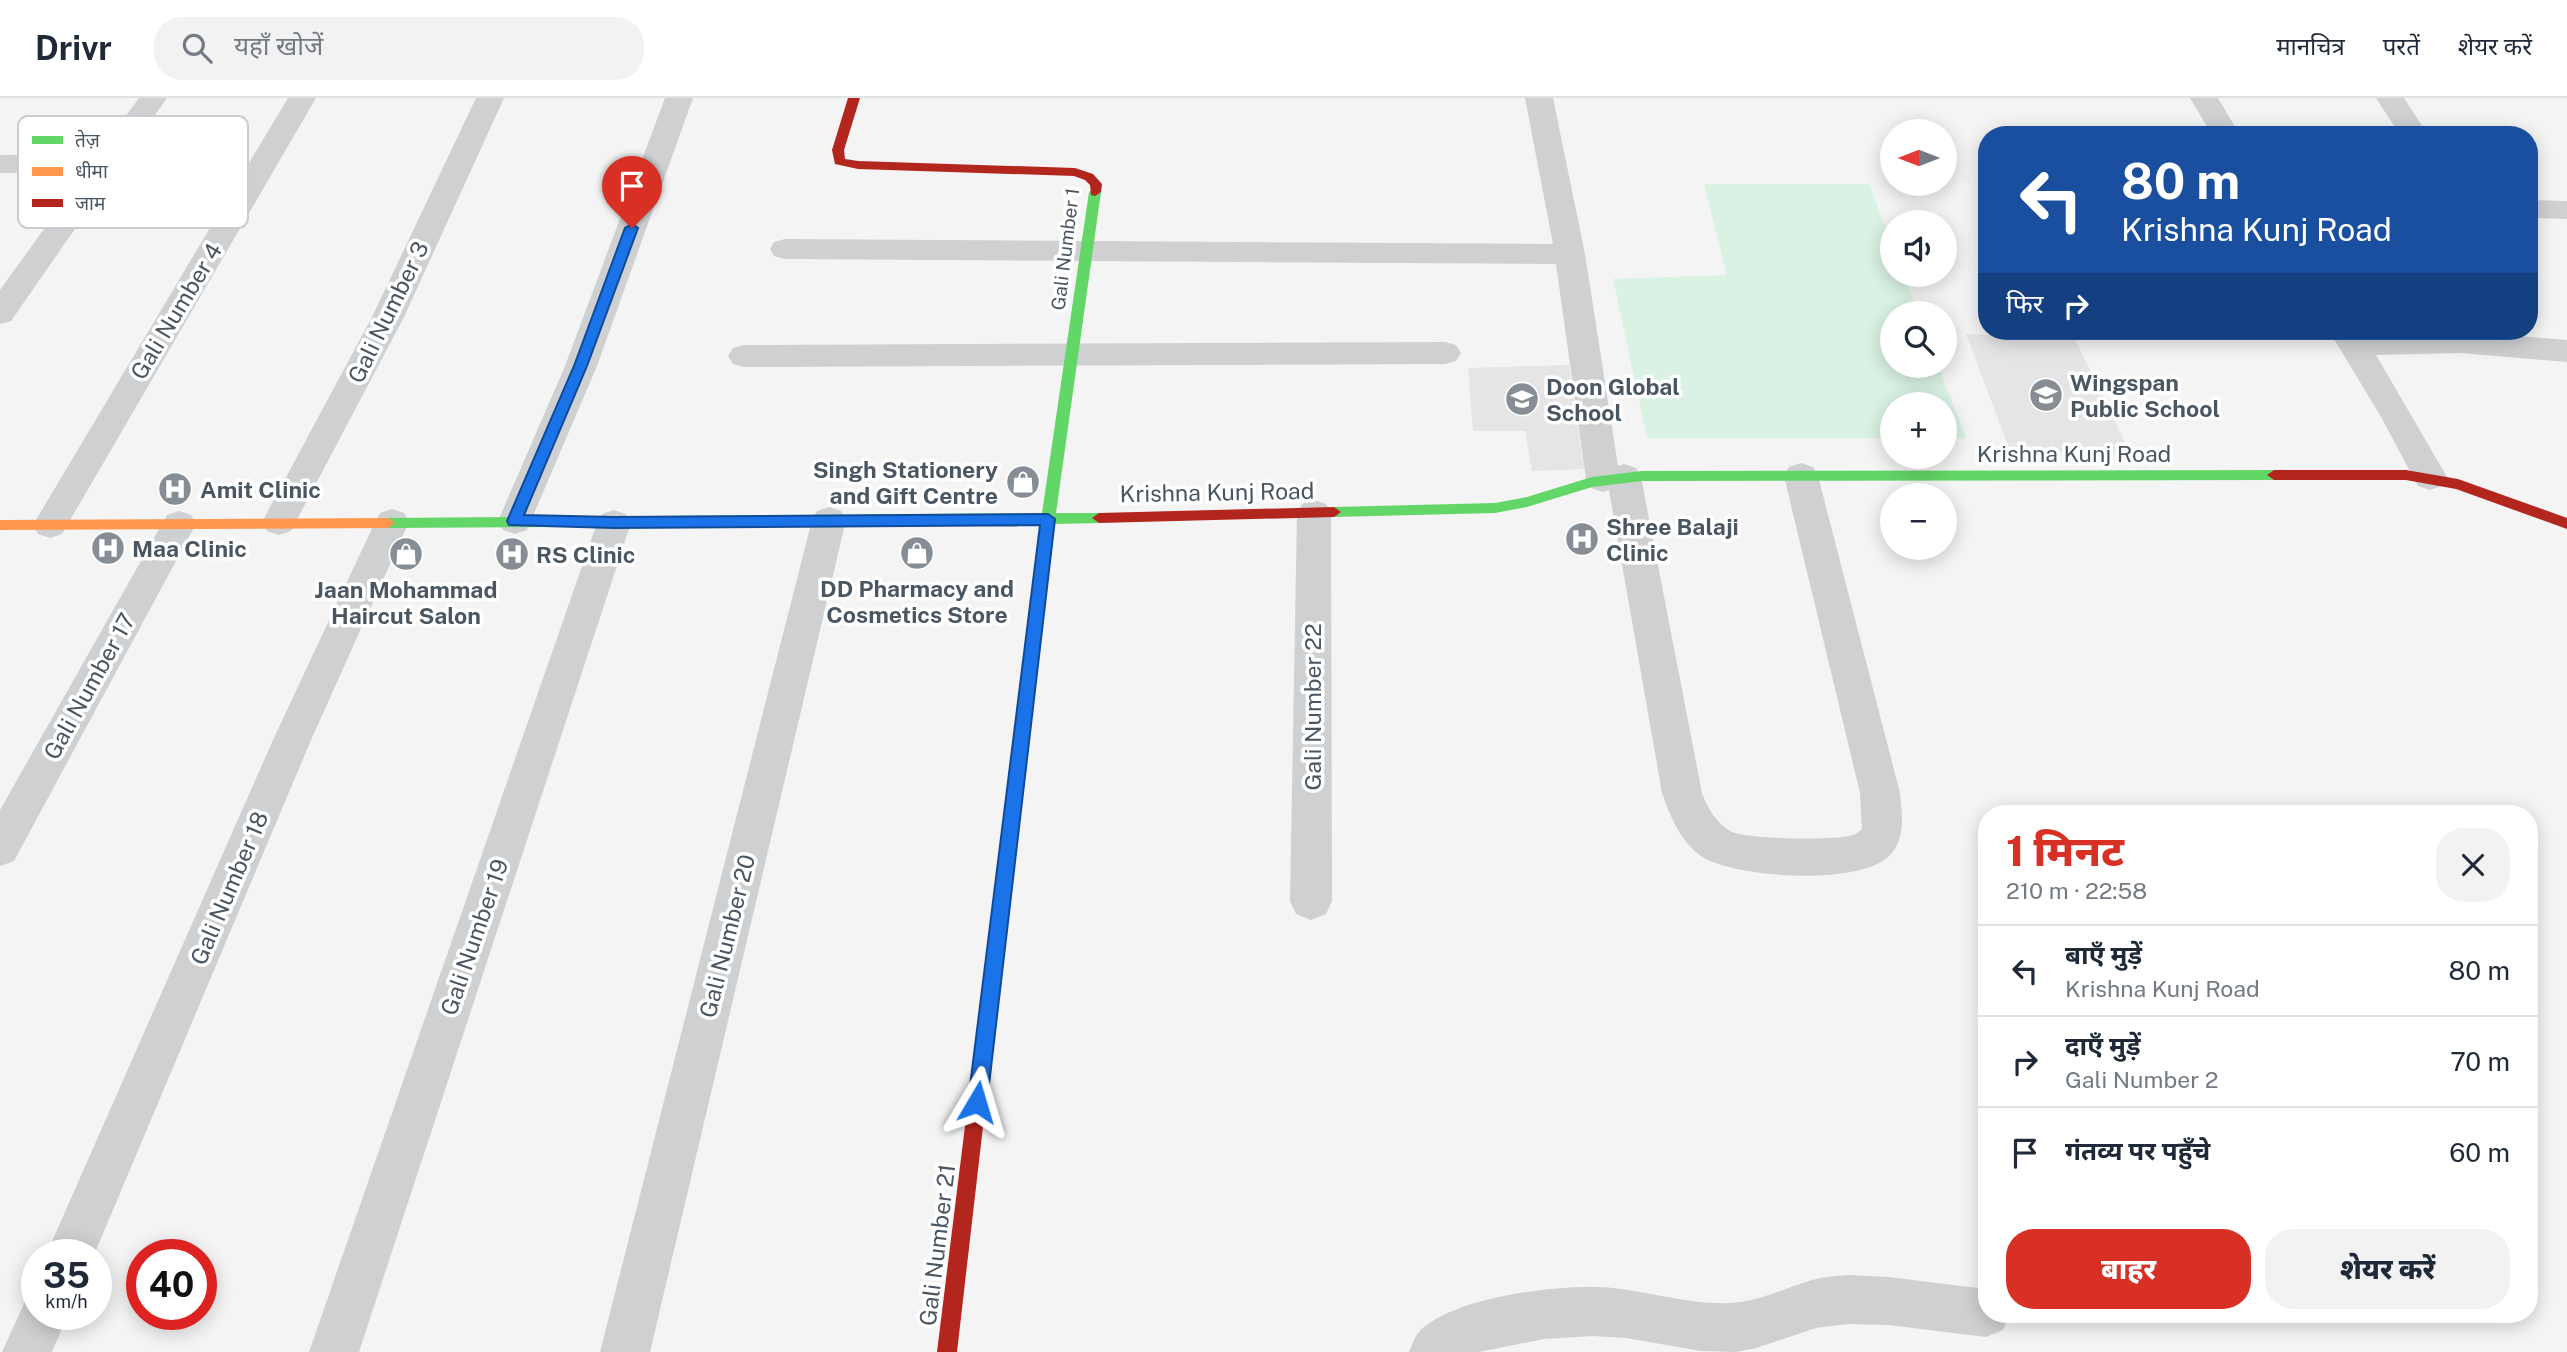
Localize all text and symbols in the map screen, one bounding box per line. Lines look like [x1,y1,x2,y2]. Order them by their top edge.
search box [154,17,644,80]
text: Drivr [35,29,112,67]
icon: search [178,29,216,67]
text: यहाँ खोजें [234,30,323,61]
text: मानचित्र [2276,32,2345,60]
text: परतें [2383,32,2420,60]
text: शेयर करें [2458,32,2532,60]
legend [18,116,248,228]
north arrow [1880,119,1956,196]
map controls [1880,119,1957,560]
text: तेज़ [75,129,101,151]
text: 80 m [2121,152,2240,210]
icon: left [2006,154,2097,245]
pin [602,156,662,228]
text: धीमा [75,160,109,182]
icon: arrive [613,167,651,205]
street label: Gali Number 1 [1047,187,1083,311]
text: जाम [75,192,106,214]
button: sound [1880,210,1957,287]
text: Krishna Kunj Road [2121,211,2392,248]
street label: Gali Number 3 [342,237,434,387]
street label: Gali Number 4 [125,238,227,384]
icon: right [2057,287,2095,325]
text: फिर [2006,288,2043,319]
button: search [1880,301,1957,378]
place label: Wingspan Public School [2070,369,2220,422]
place label: Doon Global School [1546,373,1680,426]
school or university icon: Wingspan Public School [2027,376,2065,414]
school or university icon: Doon Global School [1503,380,1541,418]
button: + [1880,392,1957,469]
street label: Krishna Kunj Road [1977,440,2171,467]
place label: Singh Stationery and Gift Centre [813,456,998,509]
shop icon: Singh Stationery and Gift Centre [1004,463,1042,501]
hospital icon: Amit Clinic [156,470,194,508]
place label: Amit Clinic [200,476,321,503]
street label: Krishna Kunj Road [1119,477,1315,507]
button: − [1880,483,1957,560]
place label: Shree Balaji Clinic [1606,513,1739,566]
hospital icon: Shree Balaji Clinic [1563,520,1601,558]
hospital icon: Maa Clinic [89,529,127,567]
shop icon: DD Pharmacy and Cosmetics Store [898,534,936,572]
place label: Maa Clinic [132,535,247,562]
shop icon: Jaan Mohammad Haircut Salon [387,535,425,573]
hospital icon: RS Clinic [493,535,531,573]
place label: RS Clinic [536,541,635,568]
place label: DD Pharmacy and Cosmetics Store [820,575,1014,628]
place label: Jaan Mohammad Haircut Salon [315,576,497,629]
street label: Gali Number 17 [38,608,140,764]
street label: Gali Number 22 [1299,623,1326,791]
street label: Gali Number 18 [185,807,273,969]
text: 1 मिनट [2006,826,2124,875]
button: close [2436,828,2510,902]
street label: Gali Number 20 [694,851,760,1021]
street label: Gali Number 19 [435,855,513,1019]
text: 210 m · 22:58 [2006,877,2147,904]
text: बाएँ मुड़ें [2065,939,2142,970]
icon: left [2006,952,2044,990]
text: 80 m [2449,955,2510,986]
text: Krishna Kunj Road [2065,975,2260,1002]
text: दाएँ मुड़ें [2065,1030,2141,1061]
icon: right [2006,1043,2044,1081]
text: 70 m [2450,1046,2510,1077]
position arrow [940,1065,1014,1139]
text: Gali Number 2 [2065,1066,2219,1093]
icon: arrive [2006,1134,2044,1172]
text: गंतव्य पर पहुँचे [2065,1135,2210,1166]
text: 60 m [2449,1137,2510,1168]
street label: Gali Number 21 [914,1163,960,1327]
button: बाहर [2006,1229,2251,1309]
button: शेयर करें [2265,1229,2510,1309]
speed limit sign: 40 [126,1239,217,1330]
text: 35 [43,1255,90,1296]
text: km/h [45,1291,88,1312]

